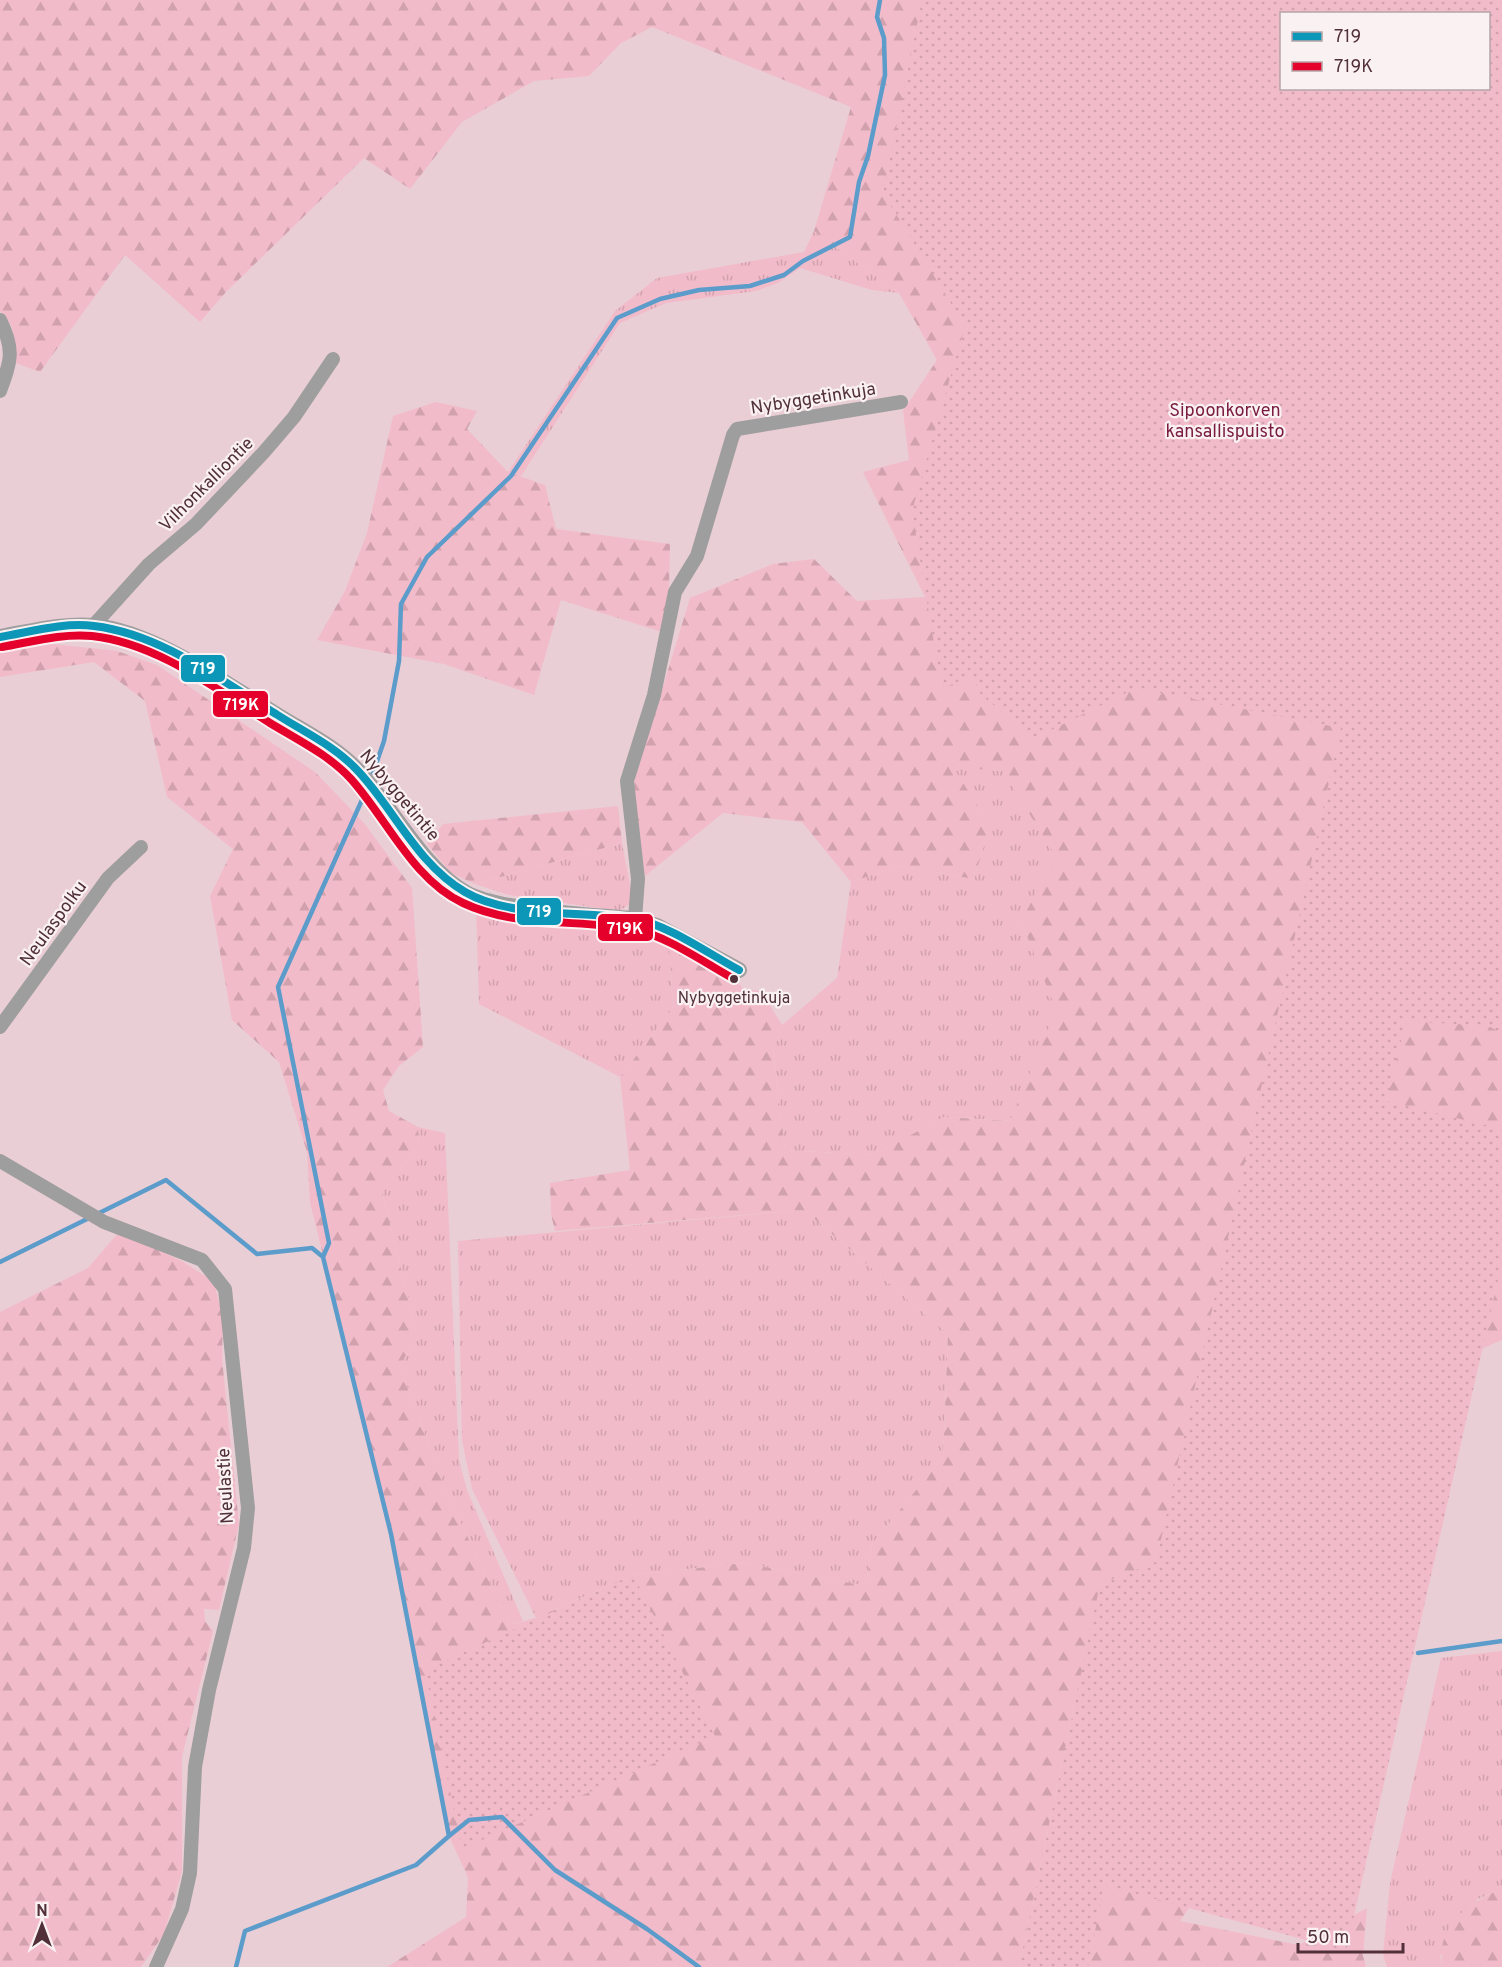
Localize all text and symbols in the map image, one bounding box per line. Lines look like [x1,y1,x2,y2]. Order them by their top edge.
legend [1280,12,1490,90]
text: 719 [1334,26,1361,49]
text: 719K [1334,56,1373,79]
street label: Nybyggetinkuja [749,378,878,421]
park label: Sipoonkorven kansallispuisto [1166,400,1284,444]
street label: Vilhonkalliontie [155,433,259,537]
line badge: 719 [180,654,226,683]
text: 719 [190,660,216,680]
line badge: 719K [212,690,269,718]
text: 719K [223,696,259,716]
street label: Nybyggetintie [354,745,444,847]
street label: Neulaspolku [16,877,93,971]
line badge: 719 [516,897,562,926]
text: 719 [526,903,552,923]
line badge: 719K [597,913,654,942]
text: 719K [607,920,643,940]
marker: Nybyggetinkuja [728,973,740,985]
place label: Nybyggetinkuja [678,989,790,1009]
street label: Neulastie [213,1447,240,1524]
north arrow [12,1895,72,1955]
text: N [36,1902,48,1922]
scale bar [1298,1916,1403,1954]
text: 50 m [1307,1927,1349,1950]

